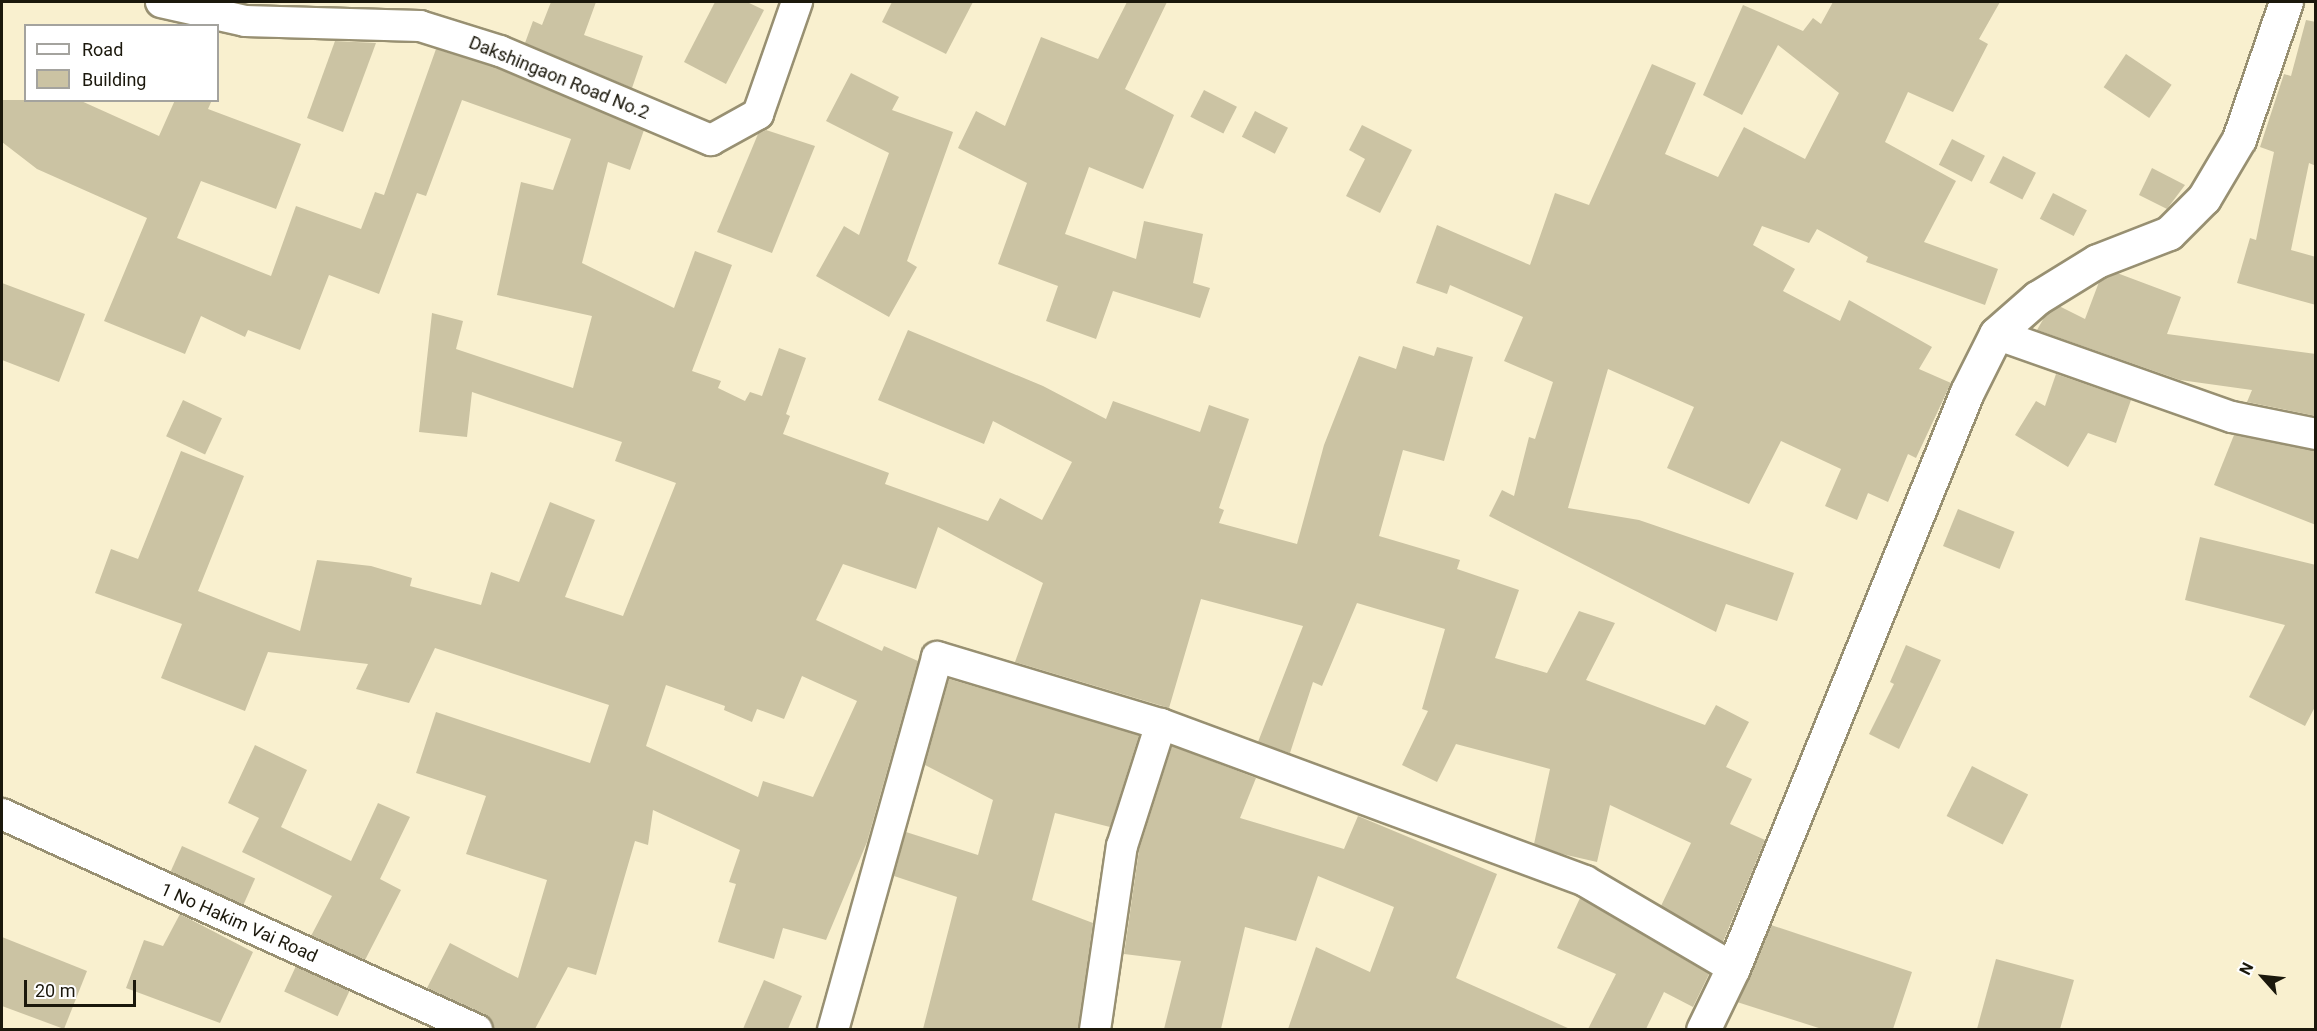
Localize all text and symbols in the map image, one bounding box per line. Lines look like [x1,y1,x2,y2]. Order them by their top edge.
legend [24,24,219,102]
street label: Dakshingaon Road No.2 [466,32,652,124]
text: Road [82,39,123,60]
text: Building [82,69,146,90]
street label: 1 No Hakim Vai Road [157,879,321,967]
north arrow [2233,947,2293,1007]
text: N [2235,959,2258,978]
scale bar [27,968,140,1006]
text: 20 m [35,980,75,1001]

